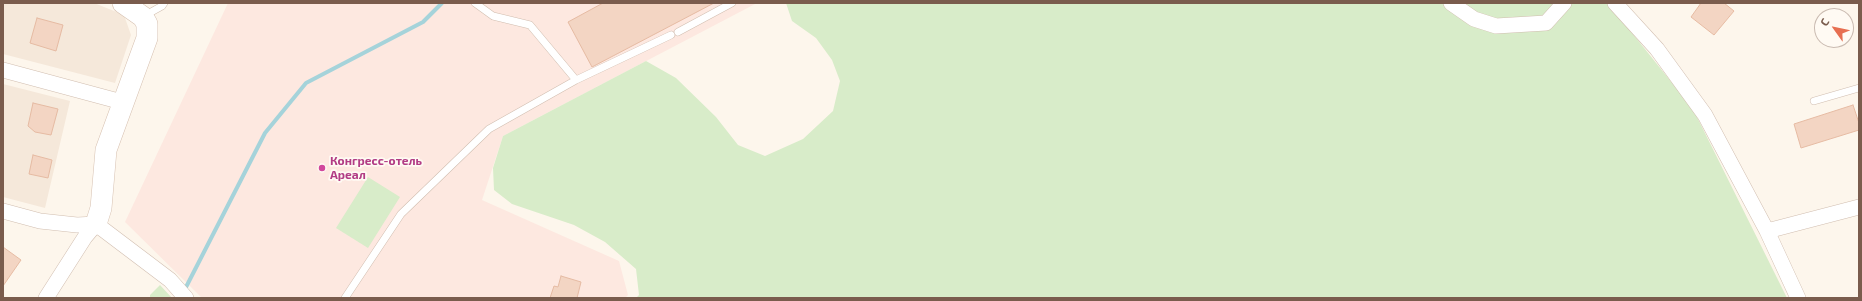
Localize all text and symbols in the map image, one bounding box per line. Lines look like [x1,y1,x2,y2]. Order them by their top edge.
north arrow [1814,8,1854,48]
text: С [1817,15,1832,28]
place label: Конгресс-отель Ареал [330,154,422,182]
marker: Конгресс-отель Ареал [317,163,327,173]

